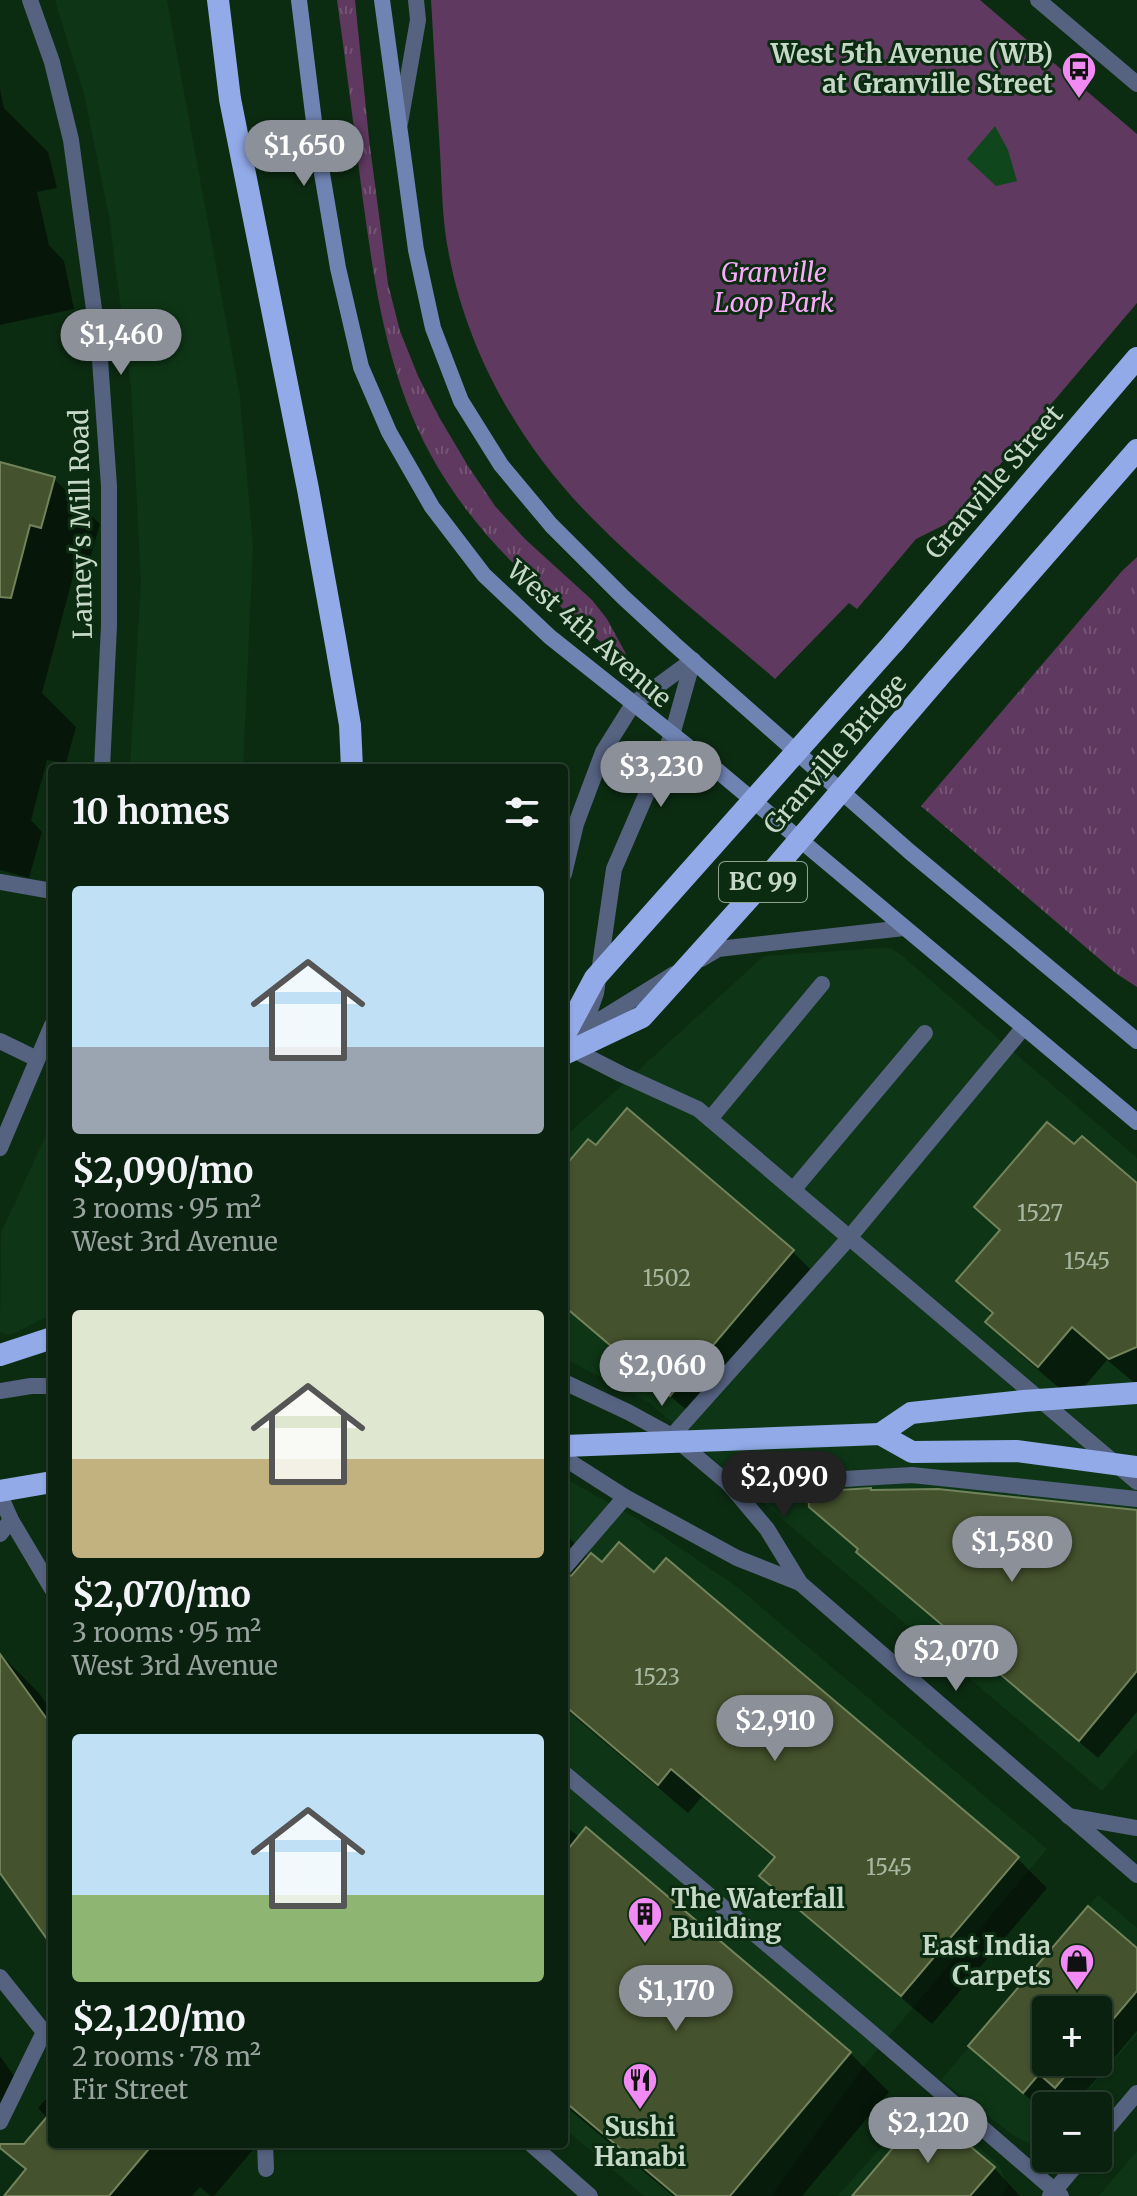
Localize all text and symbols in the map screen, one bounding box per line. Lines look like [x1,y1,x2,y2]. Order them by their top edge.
place label: West 5th Avenue (WB) at Granville Street [770,37,1054,100]
bus stop icon: West 5th Avenue (WB) at Granville Street [1060,50,1098,100]
pin: $1,650 [239,120,369,188]
text: $1,650 [263,129,345,162]
park label: Granville Loop Park [714,256,834,319]
pin: $1,460 [56,309,186,377]
text: $1,460 [79,318,163,351]
street label: Granville Street [918,398,1070,566]
street label: Lamey's Mill Road [62,408,99,639]
street label: West 4th Avenue [499,552,679,714]
street label: Granville Bridge [756,667,913,841]
pin: $3,230 [596,741,726,809]
text: $3,230 [618,750,704,783]
icon: filters [500,790,544,834]
text: 10 homes [72,791,230,833]
road number: BC 99 [719,862,807,902]
icon: home [236,938,380,1082]
text: $2,090/mo [72,1150,253,1192]
text: 3 rooms · 95 m² [72,1192,261,1225]
house number: 1527 [1017,1199,1063,1227]
text: West 3rd Avenue [72,1225,278,1258]
house number: 1545 [1064,1247,1110,1275]
house number: 1502 [643,1264,691,1292]
pin: $2,060 [597,1340,727,1408]
text: $2,060 [618,1349,706,1382]
icon: home [236,1362,380,1506]
pin: $2,090 [719,1451,849,1519]
text: $2,090 [739,1460,829,1493]
pin: $1,580 [947,1516,1077,1584]
text: $1,580 [970,1525,1054,1558]
text: $2,070/mo [72,1574,251,1616]
text: 3 rooms · 95 m² [72,1616,261,1649]
pin: $2,070 [891,1625,1021,1693]
text: $2,070 [912,1634,1000,1667]
text: West 3rd Avenue [72,1649,278,1682]
house number: 1523 [634,1663,680,1691]
pin: $2,910 [710,1695,840,1763]
text: $2,910 [734,1704,816,1737]
icon: home [236,1786,380,1930]
house number: 1545 [866,1853,912,1881]
place label: The Waterfall Building [671,1882,845,1945]
building icon: The Waterfall Building [626,1895,664,1945]
place label: East India Carpets [922,1929,1051,1992]
shop icon: East India Carpets [1058,1942,1096,1992]
pin: $1,170 [611,1965,741,2033]
text: $1,170 [637,1974,715,2007]
map controls [1032,1996,1112,2172]
button: + [1032,1996,1112,2076]
text: $2,120/mo [72,1998,246,2040]
text: 2 rooms · 78 m² [72,2040,261,2073]
restaurant icon: Sushi Hanabi [621,2061,659,2111]
text: Fir Street [72,2073,188,2106]
button: − [1032,2092,1112,2172]
pin: $2,120 [863,2097,993,2165]
text: $2,120 [886,2106,970,2139]
place label: Sushi Hanabi [594,2110,686,2173]

